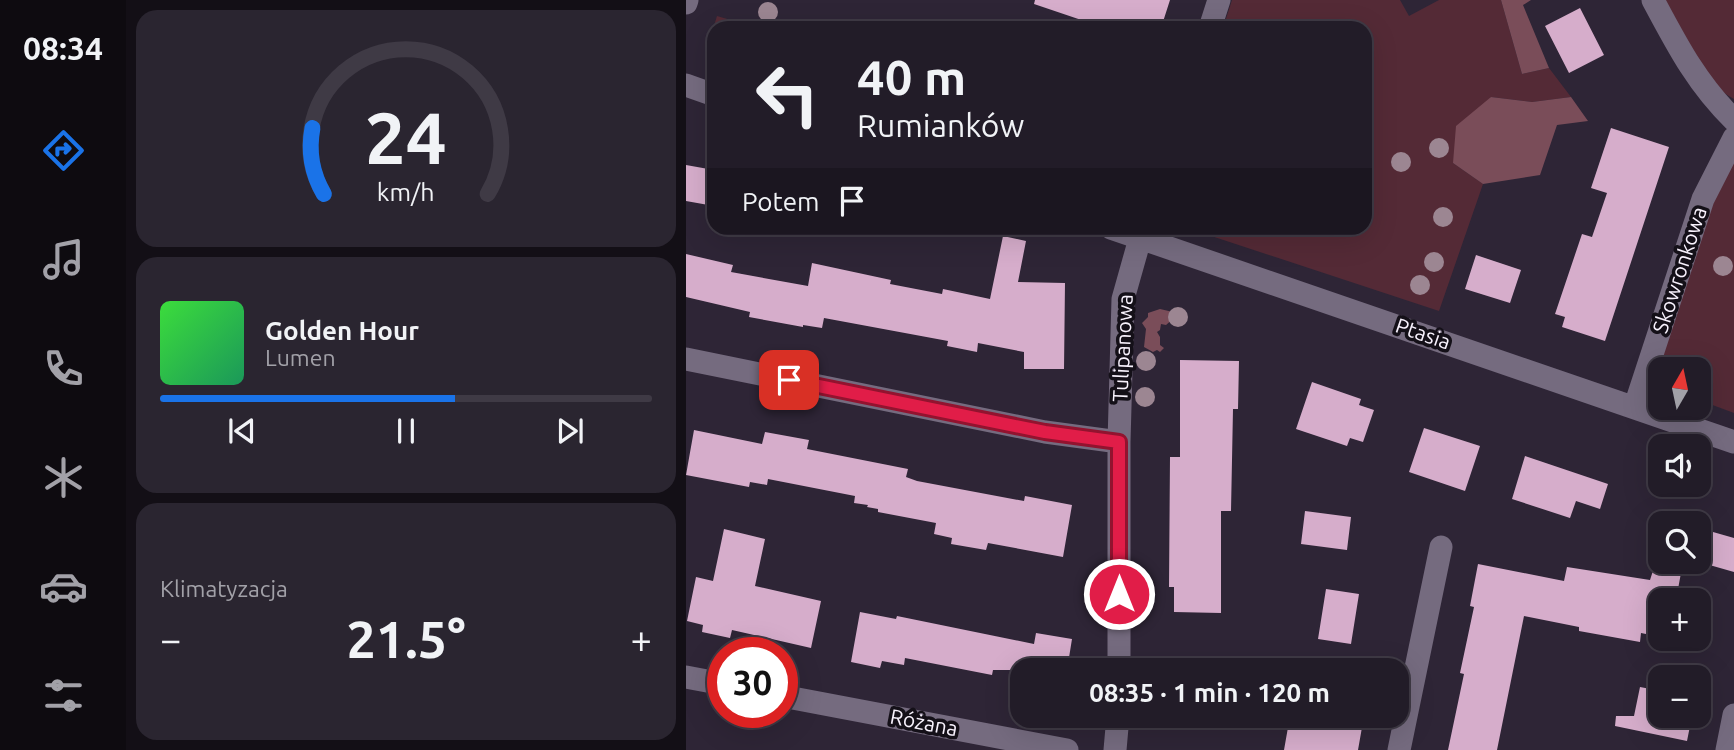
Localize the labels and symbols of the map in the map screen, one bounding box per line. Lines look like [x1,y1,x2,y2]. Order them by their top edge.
street label: Skowronkowa [1647,203,1711,336]
street label: Tulipanowa [1107,293,1137,403]
street label: Ptasia [1393,312,1454,354]
pin [759,350,819,410]
north arrow [1648,357,1712,420]
position arrow [1082,557,1156,631]
speed limit sign: 30 [707,637,798,728]
street label: Różana [888,704,960,740]

